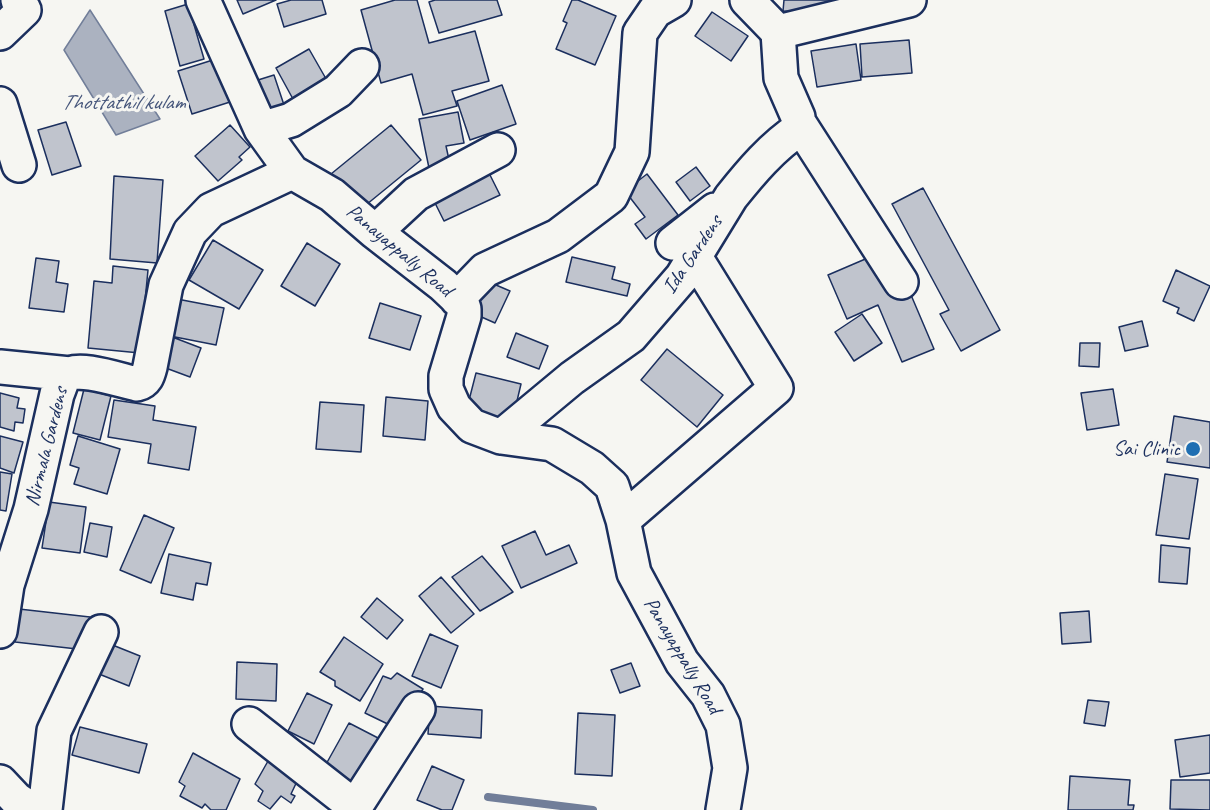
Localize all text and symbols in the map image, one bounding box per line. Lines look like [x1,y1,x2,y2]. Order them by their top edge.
water label: Thottathil kulam [61,90,185,116]
street label: Panayappally Road [341,199,457,303]
street label: Ida Gardens [658,211,728,299]
street label: Nirmala Gardens [20,385,74,509]
place label: Sai Clinic [1113,436,1180,462]
marker: Sai Clinic [1184,440,1202,458]
street label: Panayappally Road [637,593,727,719]

